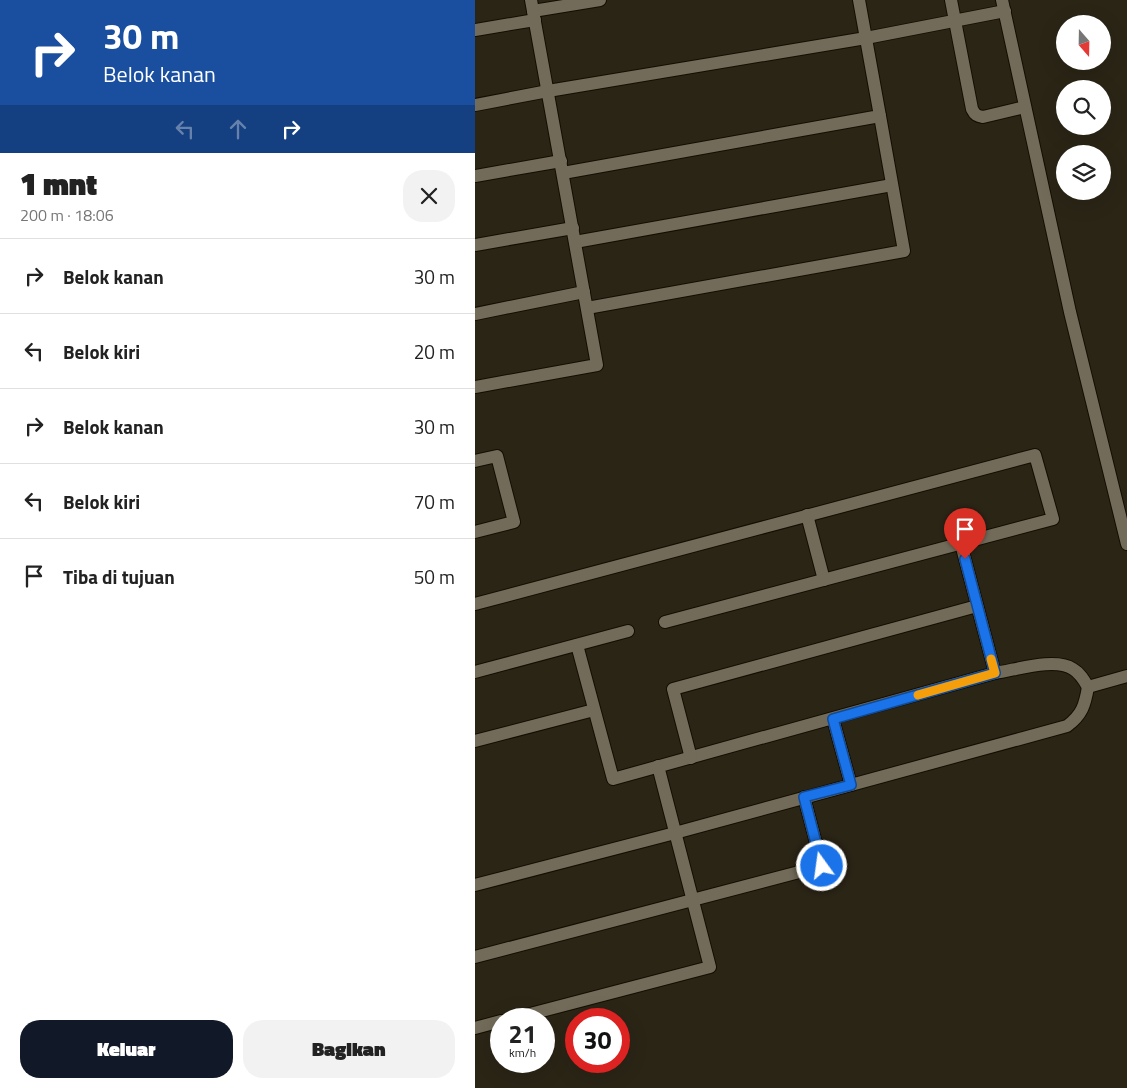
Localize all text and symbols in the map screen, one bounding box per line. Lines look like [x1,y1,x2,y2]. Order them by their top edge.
text: 30 m [103,9,179,63]
north arrow [1056,15,1111,70]
map controls [1056,15,1111,200]
icon: right [20,20,85,85]
text: Belok kanan [103,57,216,91]
button: search [1056,80,1111,135]
icon: left [171,115,199,143]
icon: ahead [224,115,252,143]
icon: right [277,115,305,143]
button: layers [1056,145,1111,200]
text: 1 mnt [20,161,97,207]
button: close [403,170,455,222]
text: 200 m · 18:06 [20,203,114,227]
icon: right [20,262,48,290]
text: Belok kanan [63,262,164,291]
text: 30 m [414,262,455,291]
icon: left [20,337,48,365]
text: Belok kiri [63,337,140,366]
text: 20 m [414,337,455,366]
icon: right [20,412,48,440]
text: Belok kanan [63,412,164,441]
text: 30 m [414,412,455,441]
icon: left [20,487,48,515]
text: Belok kiri [63,487,140,516]
text: 70 m [414,487,455,516]
pin [944,508,986,559]
icon: arrive [951,515,979,543]
icon: arrive [20,562,48,590]
text: Tiba di tujuan [63,562,175,591]
text: 50 m [414,562,455,591]
position arrow [795,839,847,891]
speed limit sign: 30 [565,1008,630,1073]
text: 21 [508,1015,537,1053]
button: Keluar [20,1020,233,1078]
button: Bagikan [243,1020,455,1078]
text: km/h [509,1043,536,1062]

